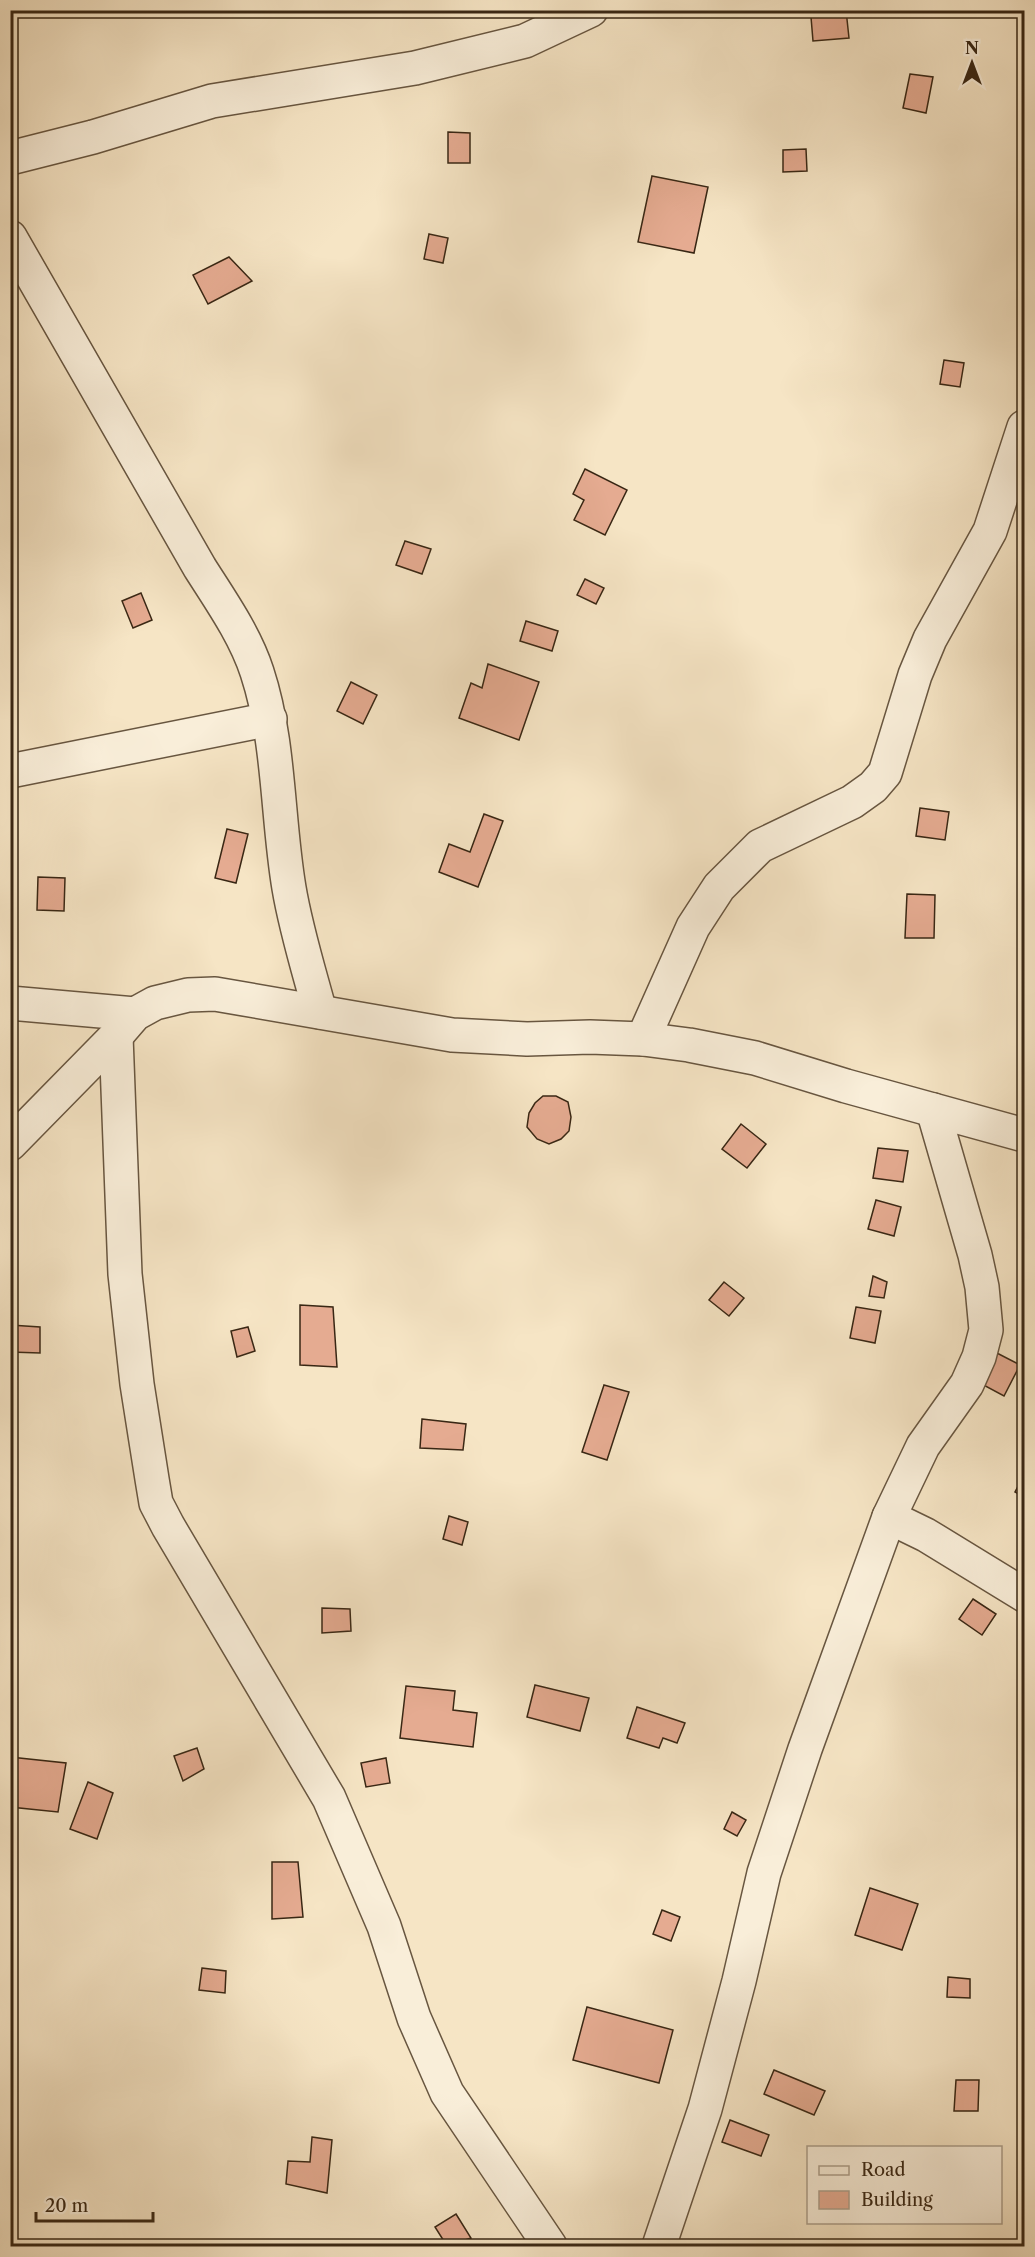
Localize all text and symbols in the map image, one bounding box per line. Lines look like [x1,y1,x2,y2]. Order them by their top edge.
north arrow [942,33,1002,93]
text: N [965,38,979,58]
legend [807,2146,1002,2224]
text: Road [861,2159,906,2181]
scale bar [36,2185,153,2223]
text: Building [861,2189,933,2211]
text: 20 m [45,2195,89,2217]

